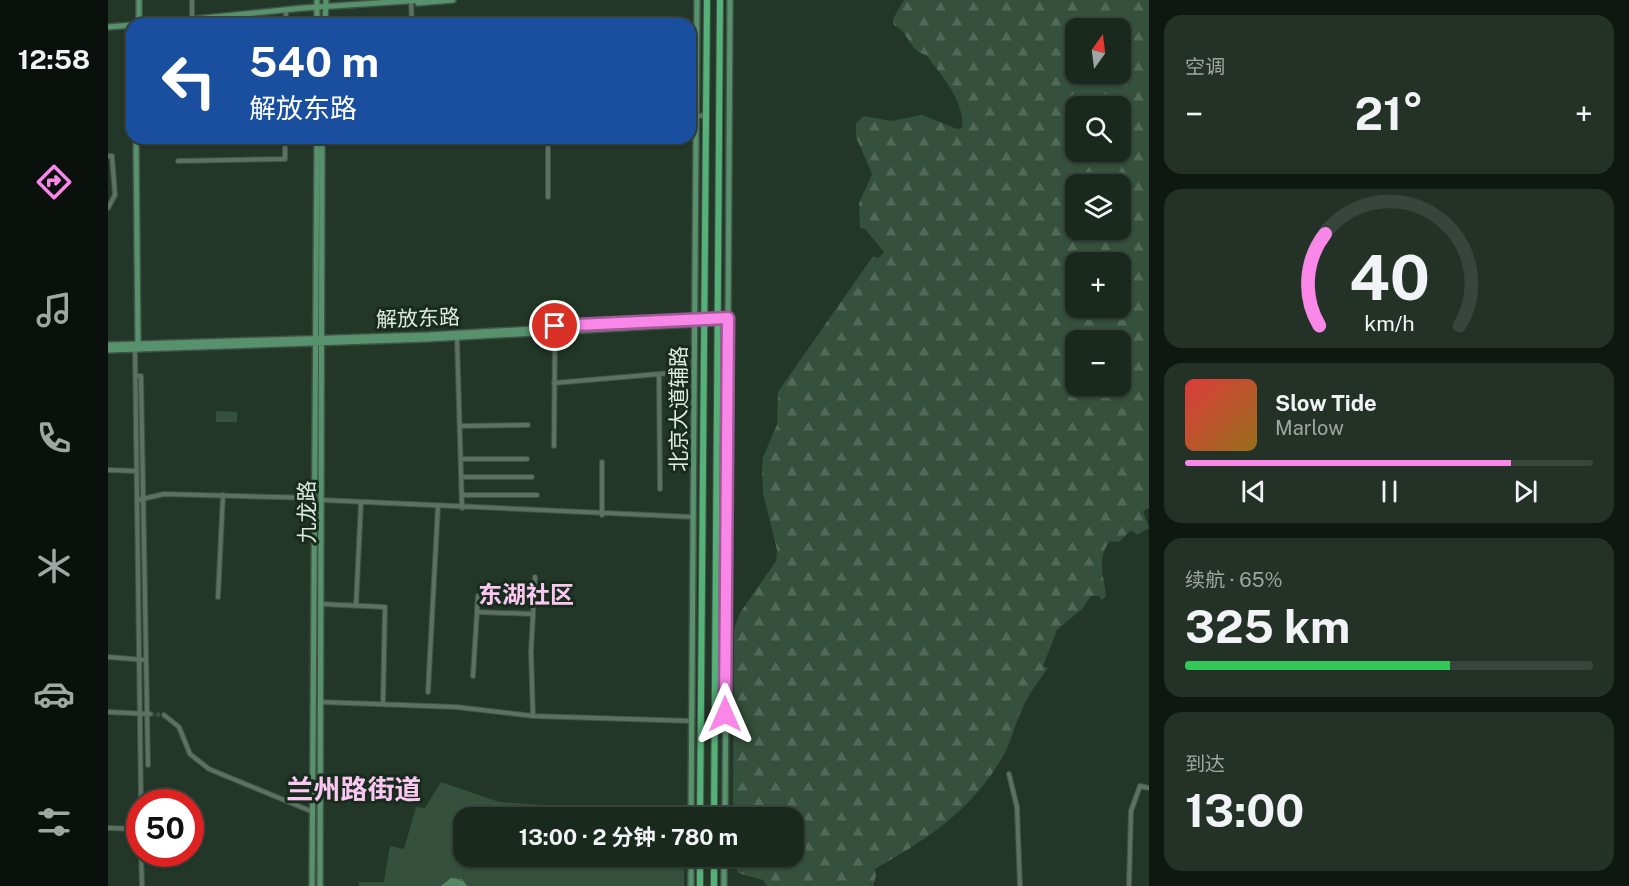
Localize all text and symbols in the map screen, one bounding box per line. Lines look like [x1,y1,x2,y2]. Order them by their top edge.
north arrow [1065,18,1131,84]
map controls [1065,18,1131,396]
text: 540 m [249,37,379,86]
icon: left [150,42,228,120]
text: 12:58 [18,43,90,75]
text: 空调 [1185,55,1225,79]
text: 21° [1354,87,1424,140]
text: 解放东路 [249,92,357,124]
text: − [1185,95,1203,133]
text: + [1575,95,1593,133]
button: search [1065,96,1131,162]
icon: directions [33,161,75,203]
button: layers [1065,174,1131,240]
text: 40 [1348,241,1430,314]
button: + [1065,252,1131,318]
icon: music [33,289,75,331]
pin [529,300,580,351]
street label: 解放东路 [376,304,460,332]
icon: arrive [538,309,571,342]
text: km/h [1364,311,1414,336]
button: − [1065,330,1131,396]
street label: 北京大道辅路 [666,346,691,472]
text: Slow Tide [1275,390,1377,416]
text: Marlow [1275,416,1344,440]
icon: phone [33,417,75,459]
icon: previous [1237,475,1270,508]
icon: pause [1373,475,1406,508]
icon: next [1509,475,1542,508]
street label: 九龙路 [294,481,319,544]
icon: climate [33,545,75,587]
text: 续航 · 65% [1185,568,1283,592]
district label: 东湖社区 [478,580,574,608]
text: 325 km [1185,600,1350,653]
icon: car [33,673,75,715]
position arrow [693,682,757,746]
text: 到达 [1185,752,1225,776]
district label: 兰州路街道 [287,773,422,805]
text: 13:00 [1185,784,1304,837]
speed limit sign: 50 [126,789,204,867]
icon: filters [33,801,75,843]
text: 13:00 · 2 分钟 · 780 m [519,824,738,850]

